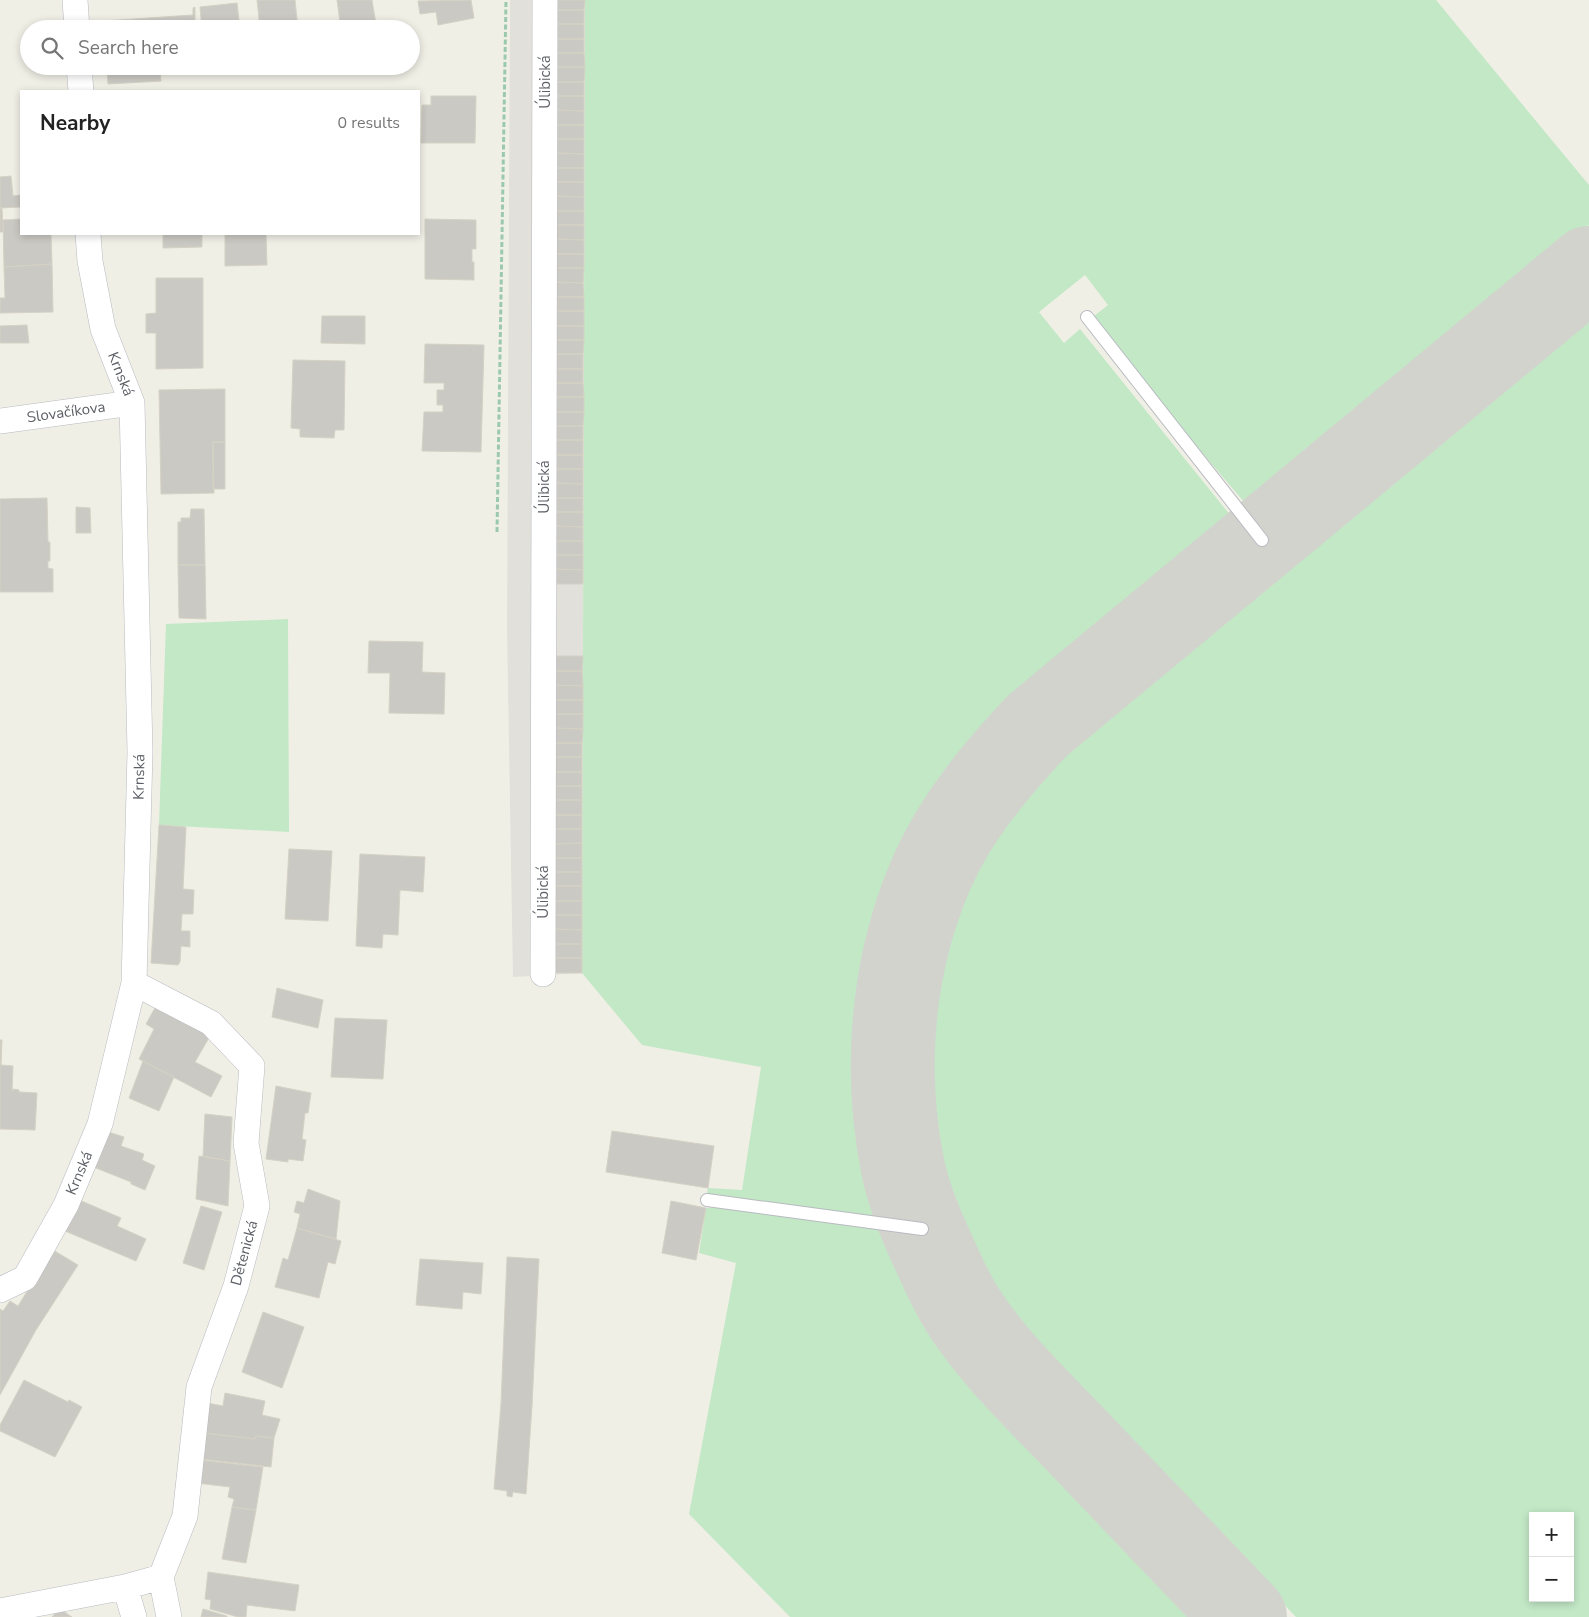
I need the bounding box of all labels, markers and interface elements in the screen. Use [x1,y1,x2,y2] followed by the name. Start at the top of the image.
[20,20,420,75] search box
[38,34,66,62] icon: search
[78,35,179,61] text: Search here
[534,55,555,109] street label: Úlibická
[40,109,110,137] text: Nearby
[338,112,400,134] text: 0 results
[103,349,139,399] street label: Krnská
[25,397,107,427] street label: Slovačíkova
[533,460,554,514] street label: Úlibická
[129,754,149,800] street label: Krnská
[532,865,553,919] street label: Úlibická
[61,1148,97,1198] street label: Krnská
[226,1218,262,1288] street label: Dětenická
[1529,1512,1574,1602] map controls
[1529,1512,1574,1557] button: +
[1529,1557,1574,1602] button: −

